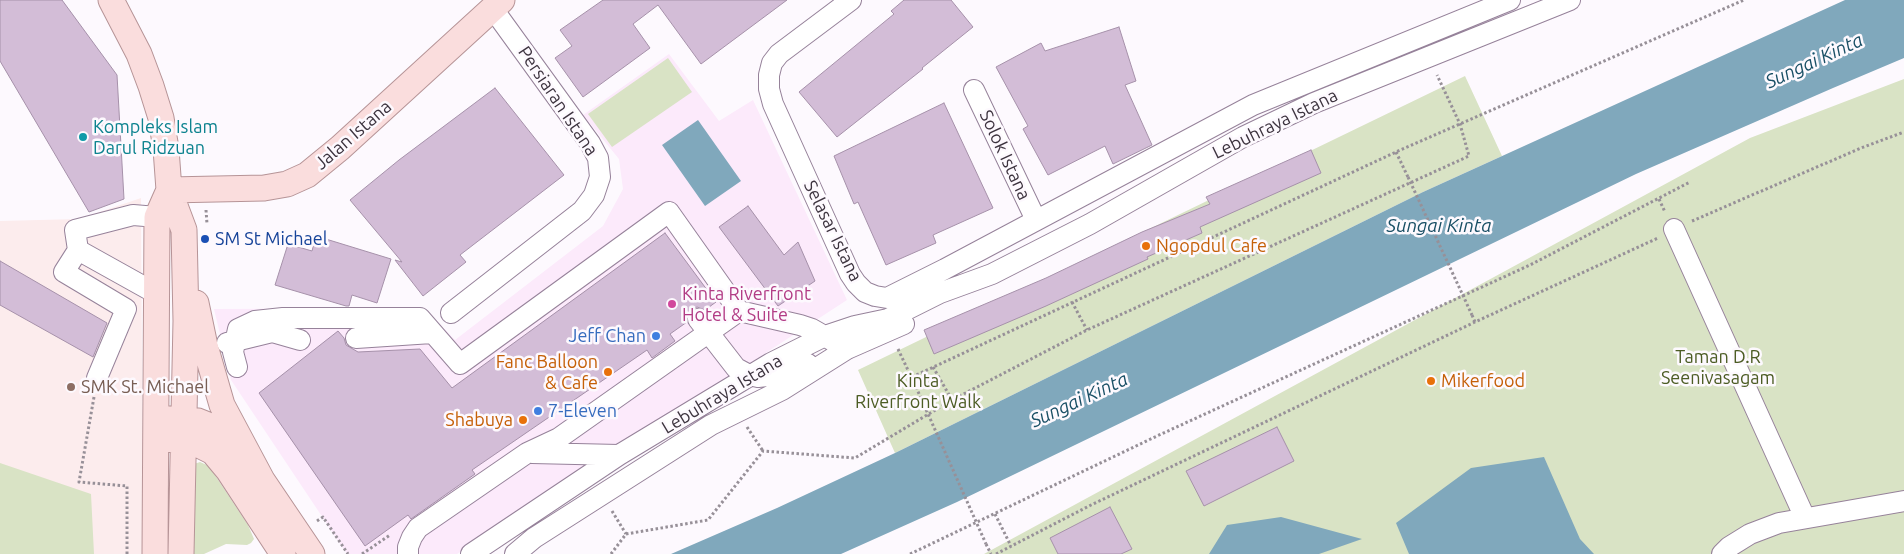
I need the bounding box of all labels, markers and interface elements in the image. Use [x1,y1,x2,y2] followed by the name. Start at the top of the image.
[1762,29,1866,93] water label: Sungai Kinta
[513,42,603,160] street label: Persiaran Istana
[1209,84,1341,164] street label: Lebuhraya Istana
[310,96,396,174] street label: Jalan Istana
[975,107,1035,203] street label: Solok Istana
[93,116,218,158] place label: Kompleks Islam Darul Ridzuan
[77,131,89,143] marker: Kompleks Islam Darul Ridzuan
[799,177,867,285] street label: Selasar Istana
[1387,215,1491,237] water label: Sungai Kinta
[215,228,327,250] place label: SM St Michael
[199,233,211,245] marker: SM St Michael
[1156,235,1267,257] place label: Ngopdul Cafe
[1140,240,1152,252] marker: Ngopdul Cafe
[682,283,811,326] place label: Kinta Riverfront Hotel & Suite
[666,298,678,310] marker: Kinta Riverfront Hotel & Suite
[569,325,646,347] place label: Jeff Chan
[650,330,662,342] marker: Jeff Chan
[1661,346,1775,388] park label: Taman D.R Seenivasagam
[658,350,786,438] street label: Lebuhraya Istana
[496,351,598,394] place label: Fanc Balloon & Cafe
[602,366,614,378] marker: Fanc Balloon & Cafe
[1027,368,1131,432] water label: Sungai Kinta
[855,370,981,412] park label: Kinta Riverfront Walk
[1441,370,1525,392] place label: Mikerfood
[1425,375,1437,387] marker: Mikerfood
[81,376,209,398] place label: SMK St. Michael
[65,381,77,393] marker: SMK St. Michael
[548,400,617,422] place label: 7-Eleven
[532,405,544,417] marker: 7-Eleven
[445,409,513,431] place label: Shabuya
[517,414,529,426] marker: Shabuya

